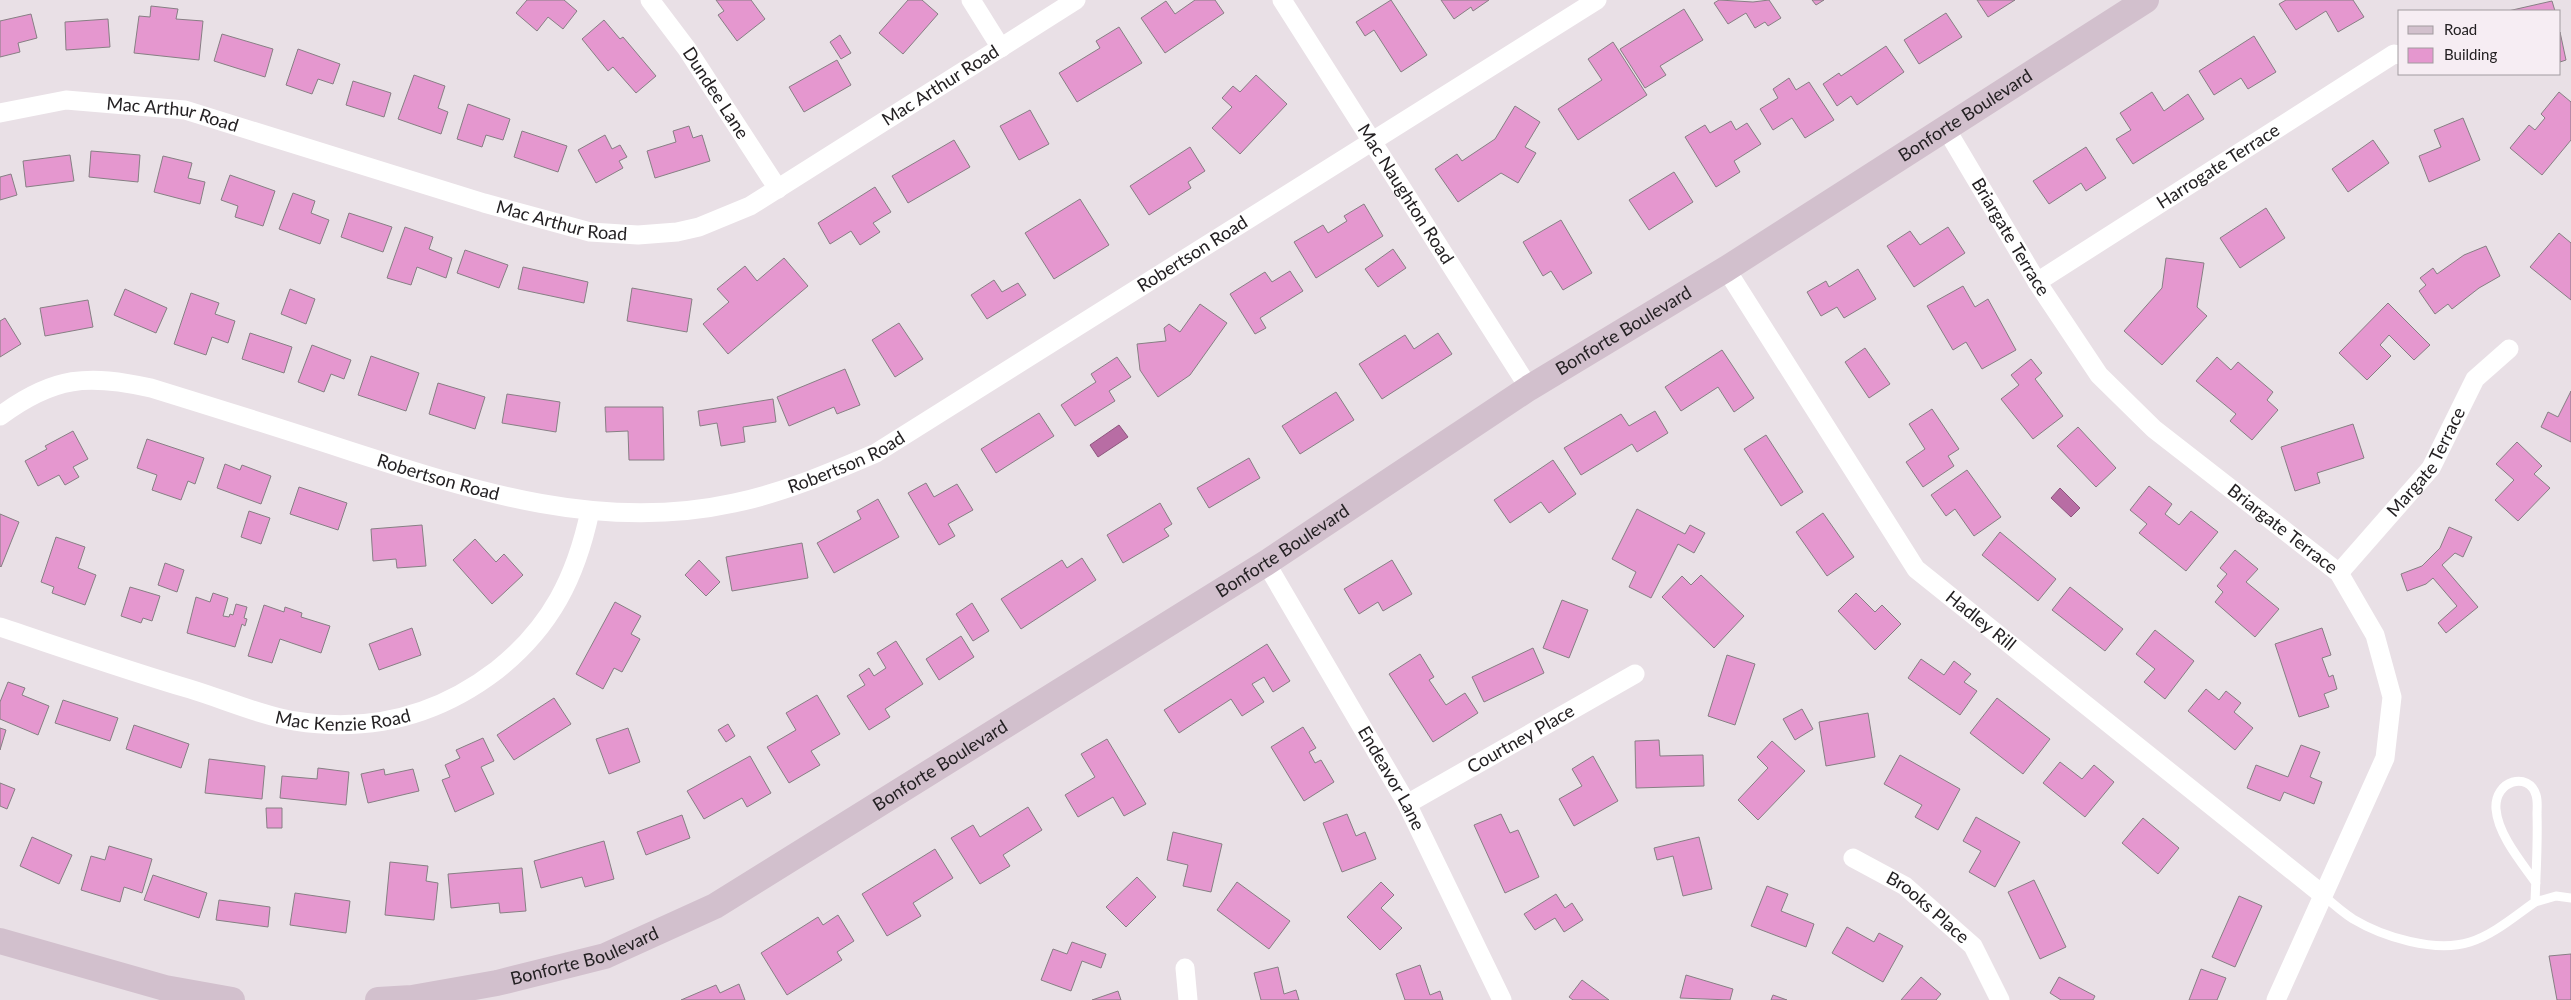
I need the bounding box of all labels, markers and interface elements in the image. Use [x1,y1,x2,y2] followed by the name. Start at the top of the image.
[2398,10,2561,75] legend
[2444,20,2477,38] text: Road
[877,40,1003,130] street label: Mac Arthur Road
[679,42,754,143] street label: Dundee Lane
[2444,45,2497,63] text: Building
[1894,64,2036,166] street label: Bonforte Boulevard
[106,91,241,136] street label: Mac Arthur Road
[2152,118,2283,213] street label: Harrogate Terrace
[1354,119,1459,268] street label: Mac Naughton Road
[1968,173,2055,300] street label: Briargate Terrace
[494,195,628,244] street label: Mac Arthur Road
[1133,210,1251,296] street label: Robertson Road
[1551,281,1695,379] street label: Bonforte Boulevard
[2381,403,2469,521] street label: Margate Terrace
[784,426,908,497] street label: Robertson Road
[375,448,502,504] street label: Robertson Road
[2224,479,2343,578] street label: Briargate Terrace
[1211,499,1353,602] street label: Bonforte Boulevard
[1942,585,2021,655] street label: Hadley Rill
[1463,699,1578,777] street label: Courtney Place
[274,703,413,735] street label: Mac Kenzie Road
[868,715,1011,815] street label: Bonforte Boulevard
[1354,722,1430,834] street label: Endeavor Lane
[1883,866,1974,948] street label: Brooks Place
[508,921,662,989] street label: Bonforte Boulevard

